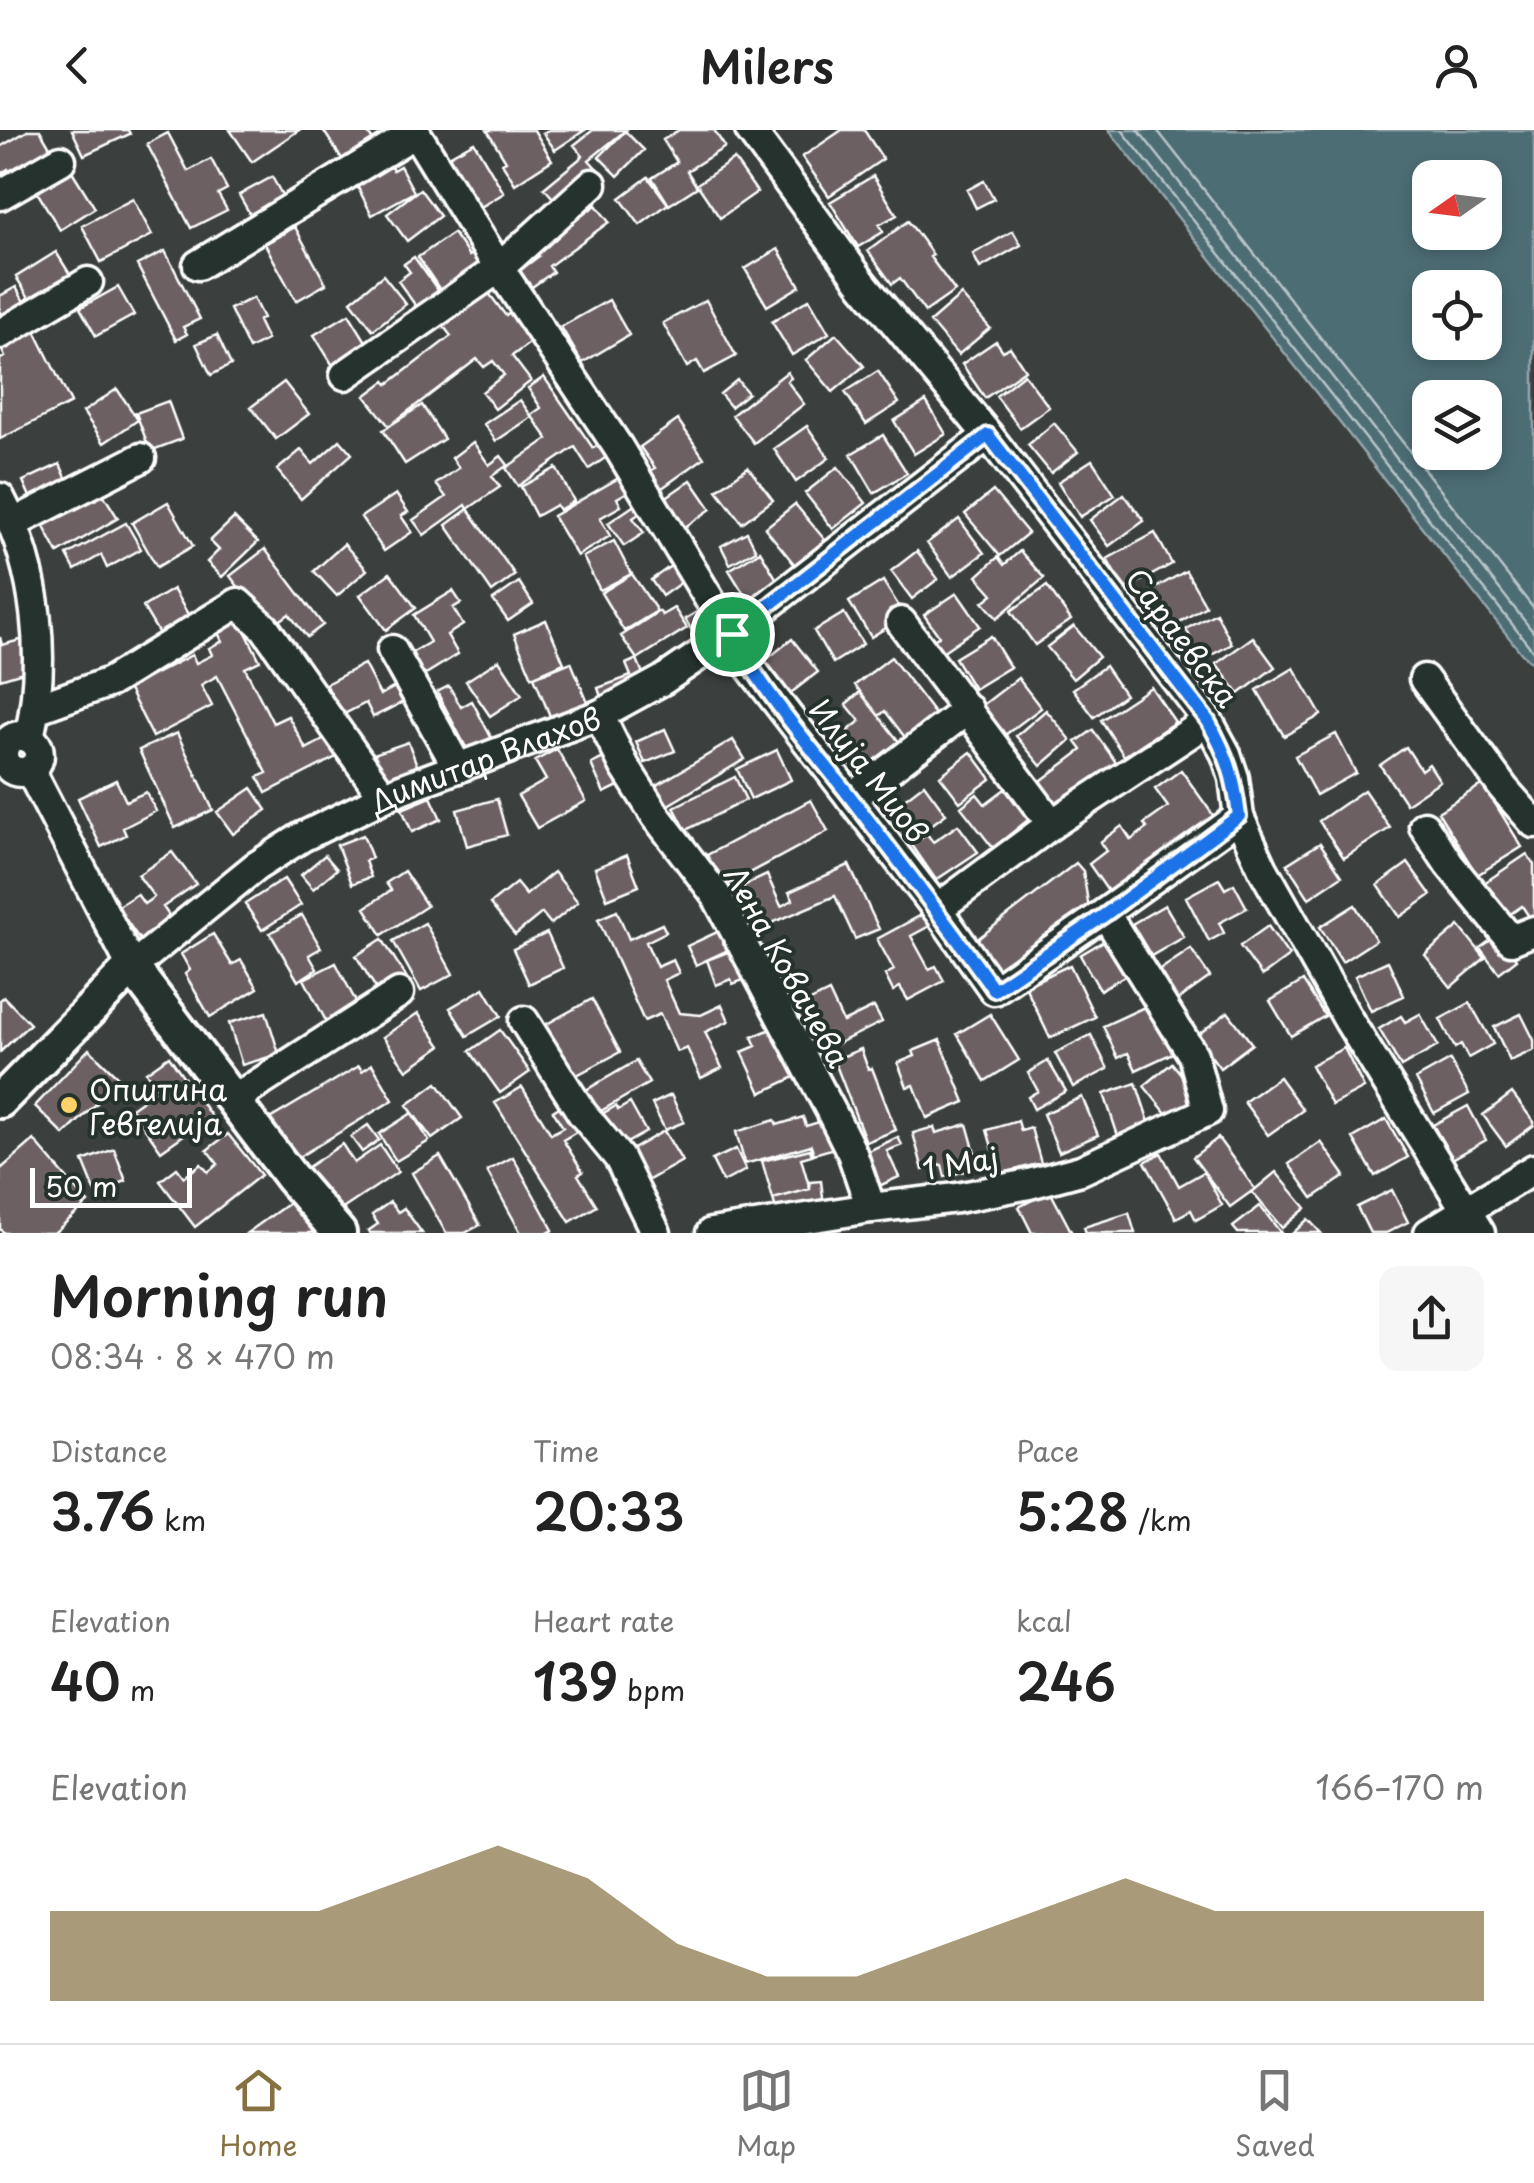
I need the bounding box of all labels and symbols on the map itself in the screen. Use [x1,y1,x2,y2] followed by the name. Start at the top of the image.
[1412,160,1502,250] north arrow
[1116,558,1251,716] street label: Сараевска
[690,592,775,677] pin
[799,689,941,851] street label: Илија Миов
[360,694,607,824] street label: Димитар Влахов
[714,857,862,1075] street label: Лена Ковачева
[89,1066,227,1145] place label: Општина Гевгелија
[58,1094,80,1116] marker: Општина Гевгелија
[919,1134,1001,1190] street label: 1 Мај
[30,1163,192,1208] scale bar

